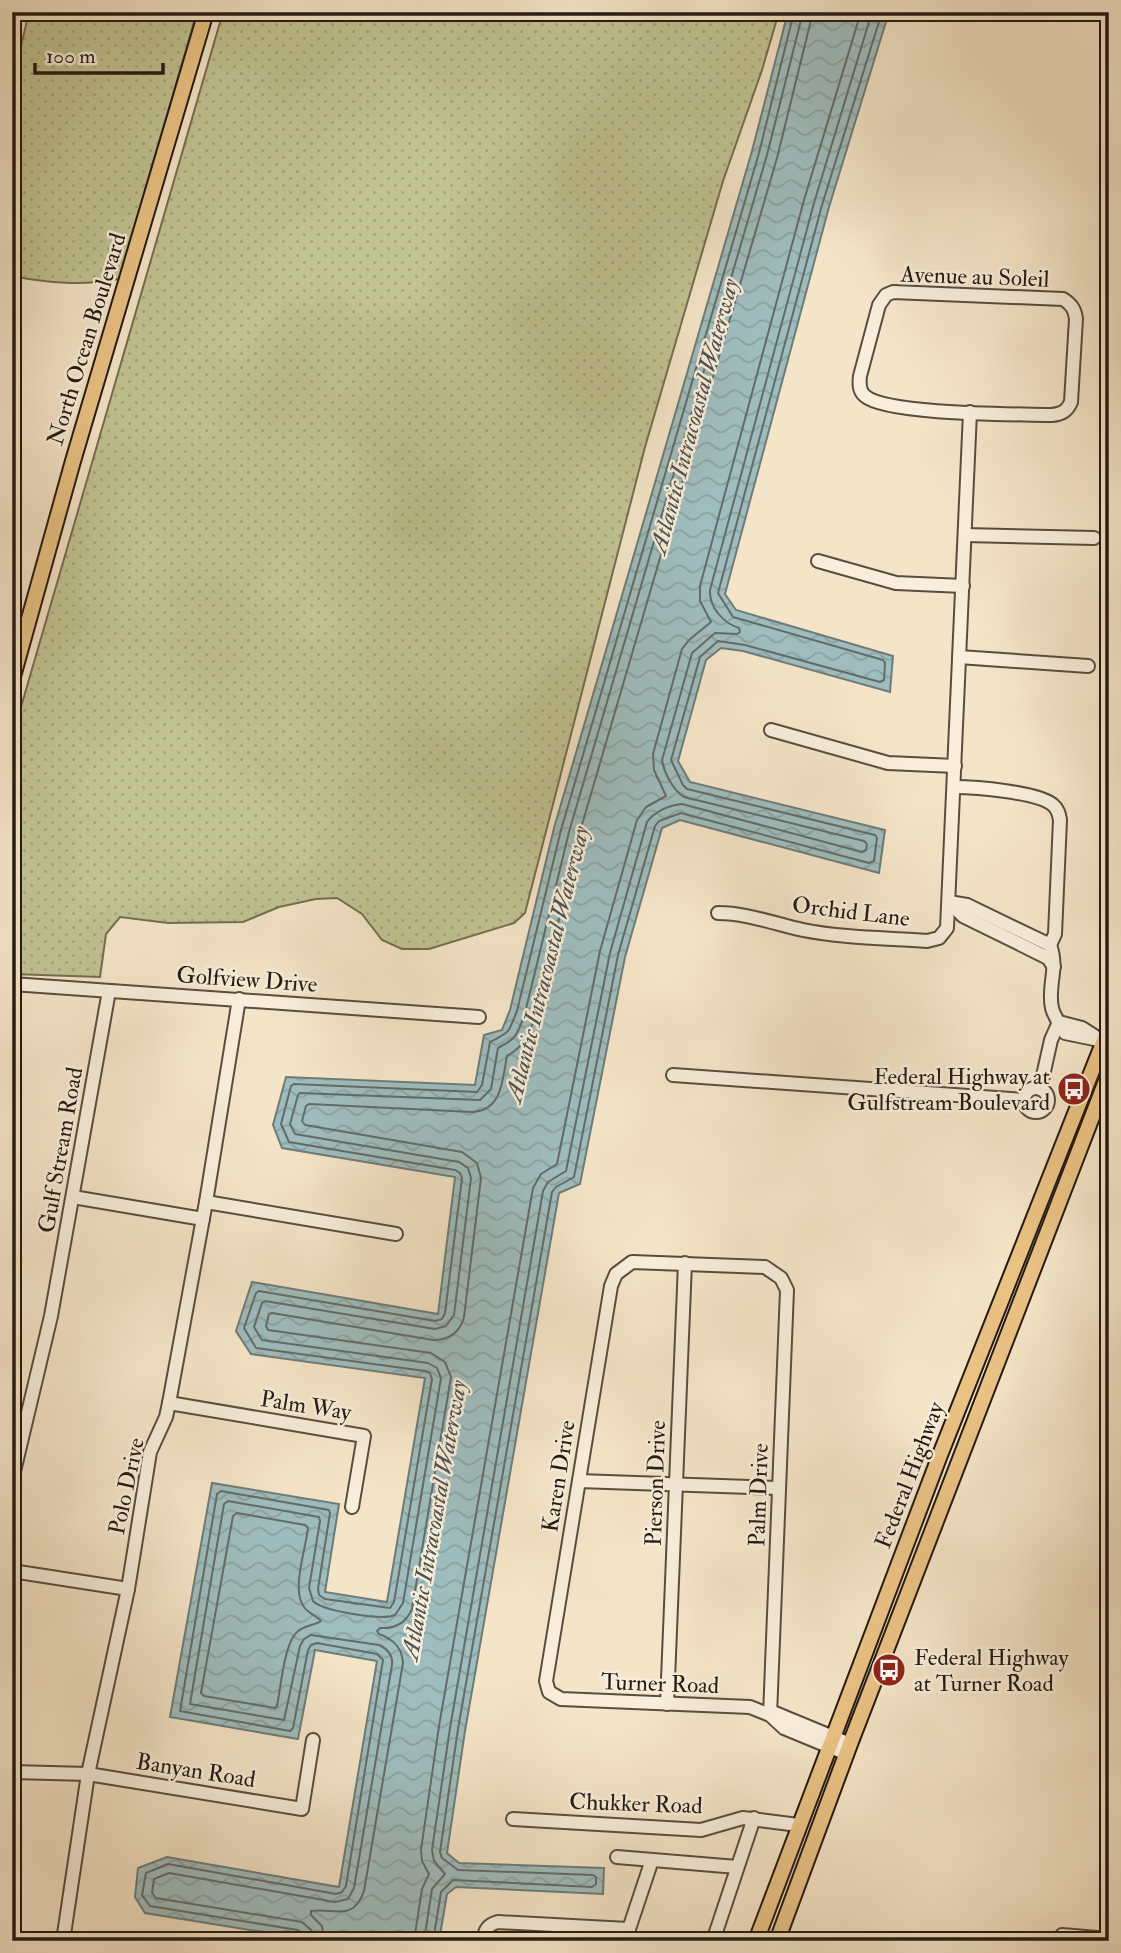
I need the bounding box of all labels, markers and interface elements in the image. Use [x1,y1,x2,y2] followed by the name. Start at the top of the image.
[35,32,163,76] scale bar
[46,43,96,70] text: 100 m
[40,230,133,449] street label: North Ocean Boulevard
[899,259,1050,294] street label: Avenue au Soleil
[642,274,746,560] water label: Atlantic Intracoastal Waterway
[497,822,597,1108] water label: Atlantic Intracoastal Waterway
[790,890,912,933] street label: Orchid Lane
[176,960,319,999] street label: Golfview Drive
[847,1062,1050,1117] place label: Federal Highway at Gulfstream Boulevard
[32,1065,89,1235] street label: Gulf Stream Road
[1055,1070,1093,1108] bus stop icon: Federal Highway at Gulfstream Boulevard
[394,1377,475,1665] water label: Atlantic Intracoastal Waterway
[258,1384,354,1427] street label: Palm Way
[868,1397,951,1553] street label: Federal Highway
[535,1418,582,1534] street label: Karen Drive
[639,1419,672,1546] street label: Pierson Drive
[102,1435,151,1537] street label: Polo Drive
[742,1442,775,1547] street label: Palm Drive
[914,1643,1070,1698] place label: Federal Highway at Turner Road
[870,1651,908,1689] bus stop icon: Federal Highway at Turner Road
[600,1667,720,1700] street label: Turner Road
[134,1747,258,1794] street label: Banyan Road
[569,1787,703,1820] street label: Chukker Road

